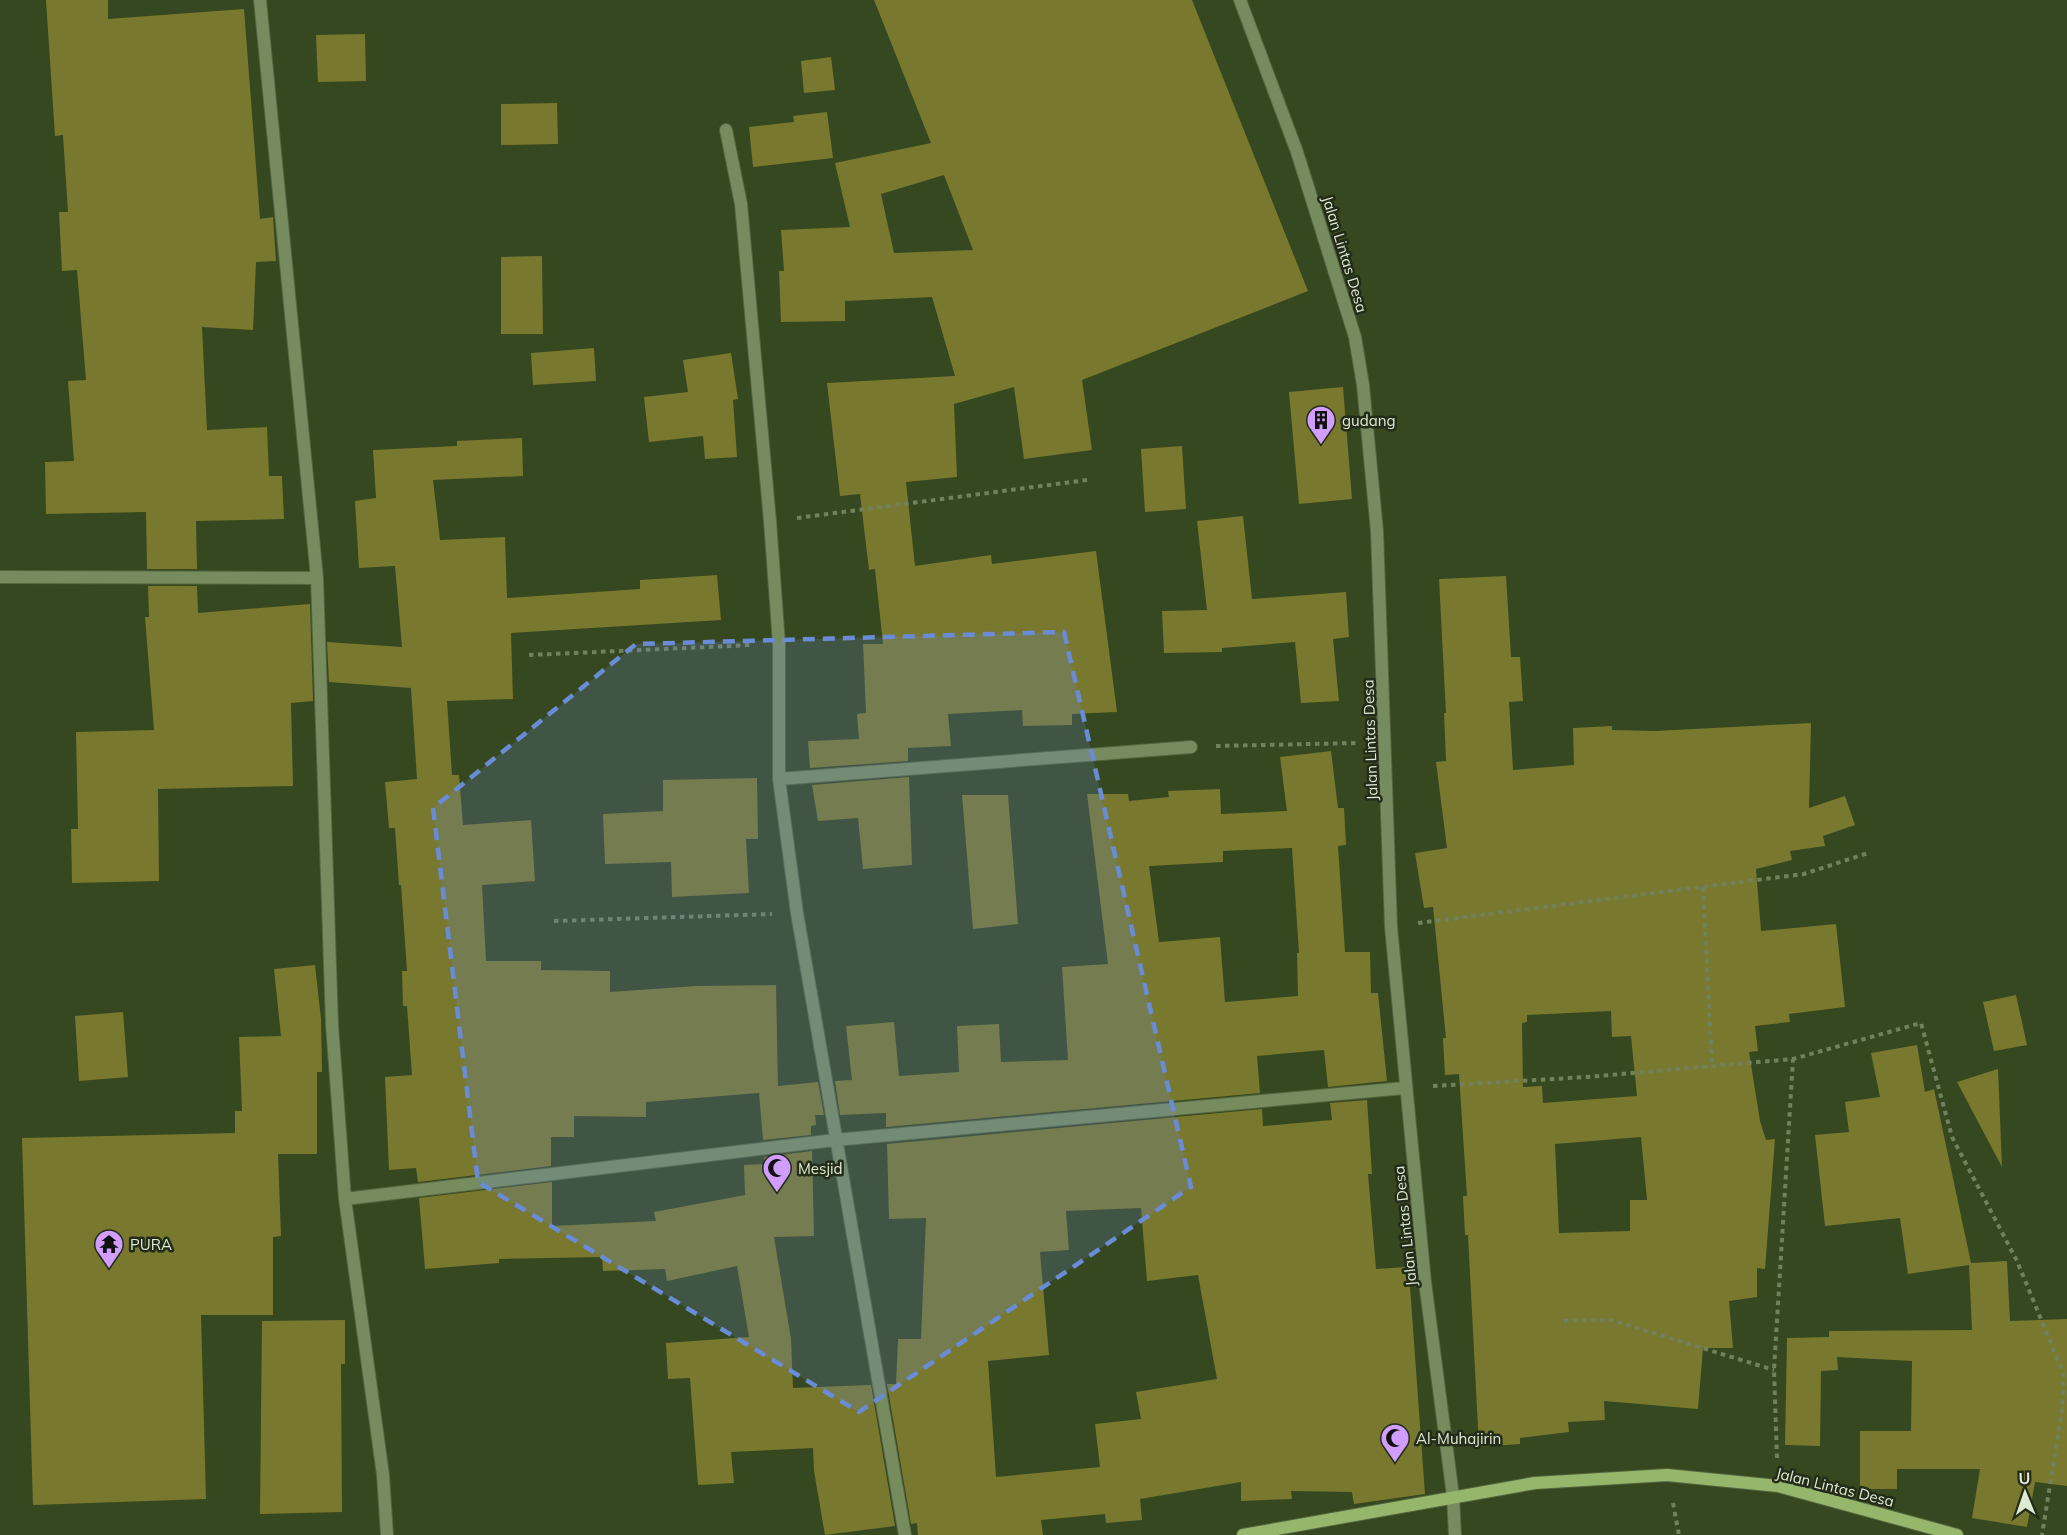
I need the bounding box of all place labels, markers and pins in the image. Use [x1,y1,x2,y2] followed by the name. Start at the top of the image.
[1305,404,1337,446] building icon: gudang
[1342,411,1396,430] place label: gudang
[761,1152,793,1194] mosque icon: Mesjid
[798,1159,843,1178] place label: Mesjid
[93,1228,125,1270] temple icon: PURA
[130,1235,172,1254] place label: PURA
[1379,1422,1411,1464] mosque icon: Al-Muhajirin
[1416,1429,1501,1448] place label: Al-Muhajirin

